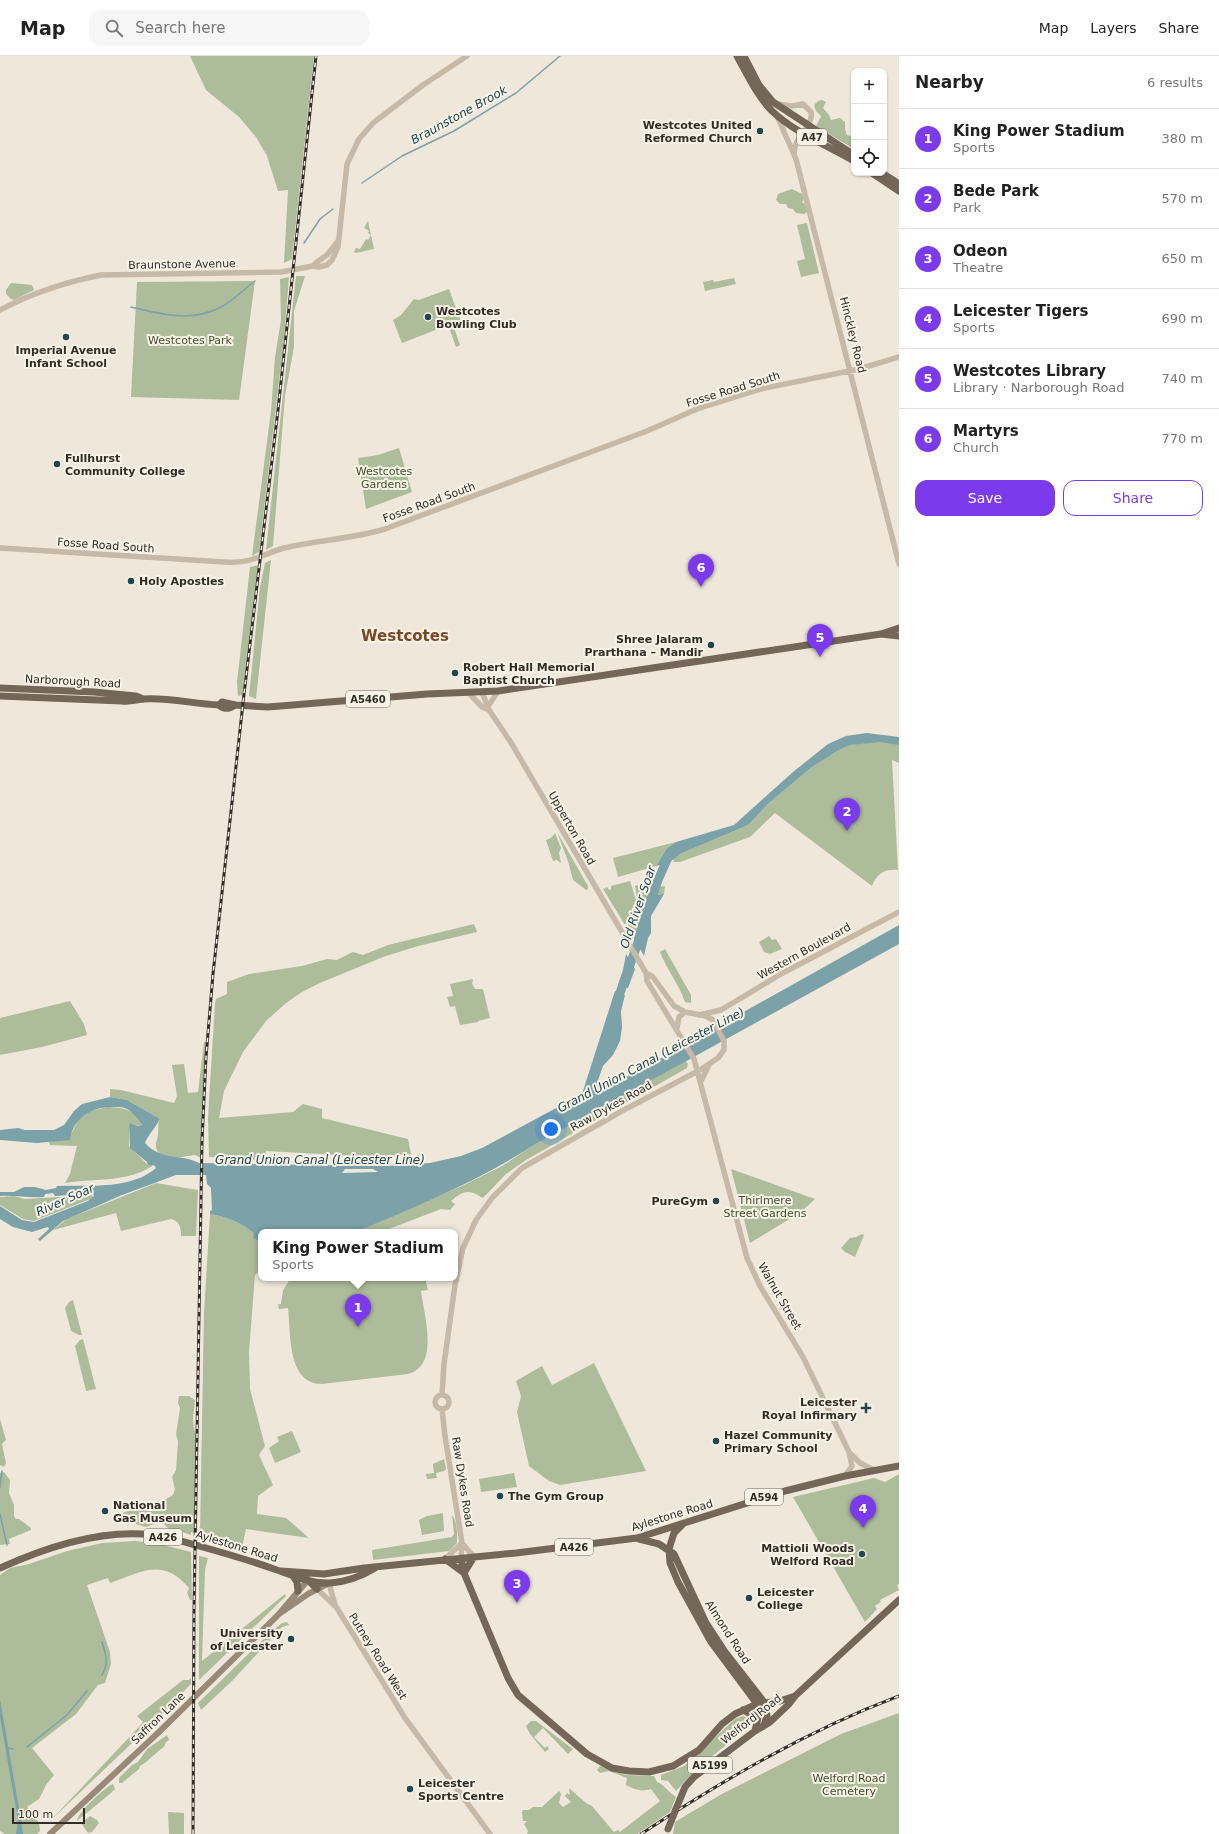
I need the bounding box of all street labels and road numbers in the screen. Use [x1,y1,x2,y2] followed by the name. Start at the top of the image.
[797,129,827,145] road number: A47
[128,257,236,272] street label: Braunstone Avenue
[837,296,868,375] street label: Hinckley Road
[685,369,782,410] street label: Fosse Road South
[381,480,477,525] street label: Fosse Road South
[57,536,155,555] street label: Fosse Road South
[25,672,121,691] street label: Narborough Road
[346,691,390,707] road number: A5460
[545,789,598,867] street label: Upperton Road
[756,920,853,982] street label: Western Boulevard
[568,1079,654,1134] street label: Raw Dykes Road
[755,1260,804,1333] street label: Walnut Street
[449,1436,476,1528] street label: Raw Dykes Road
[745,1489,783,1505] road number: A594
[630,1497,715,1534] street label: Aylestone Road
[194,1528,279,1565] street label: Aylestone Road
[144,1529,182,1545] road number: A426
[555,1539,593,1555] road number: A426
[702,1598,753,1666] street label: Almond Road
[346,1611,410,1703] street label: Putney Road West
[129,1689,188,1747] street label: Saffron Lane
[719,1692,784,1747] street label: Welford Road
[688,1757,732,1773] road number: A5199

